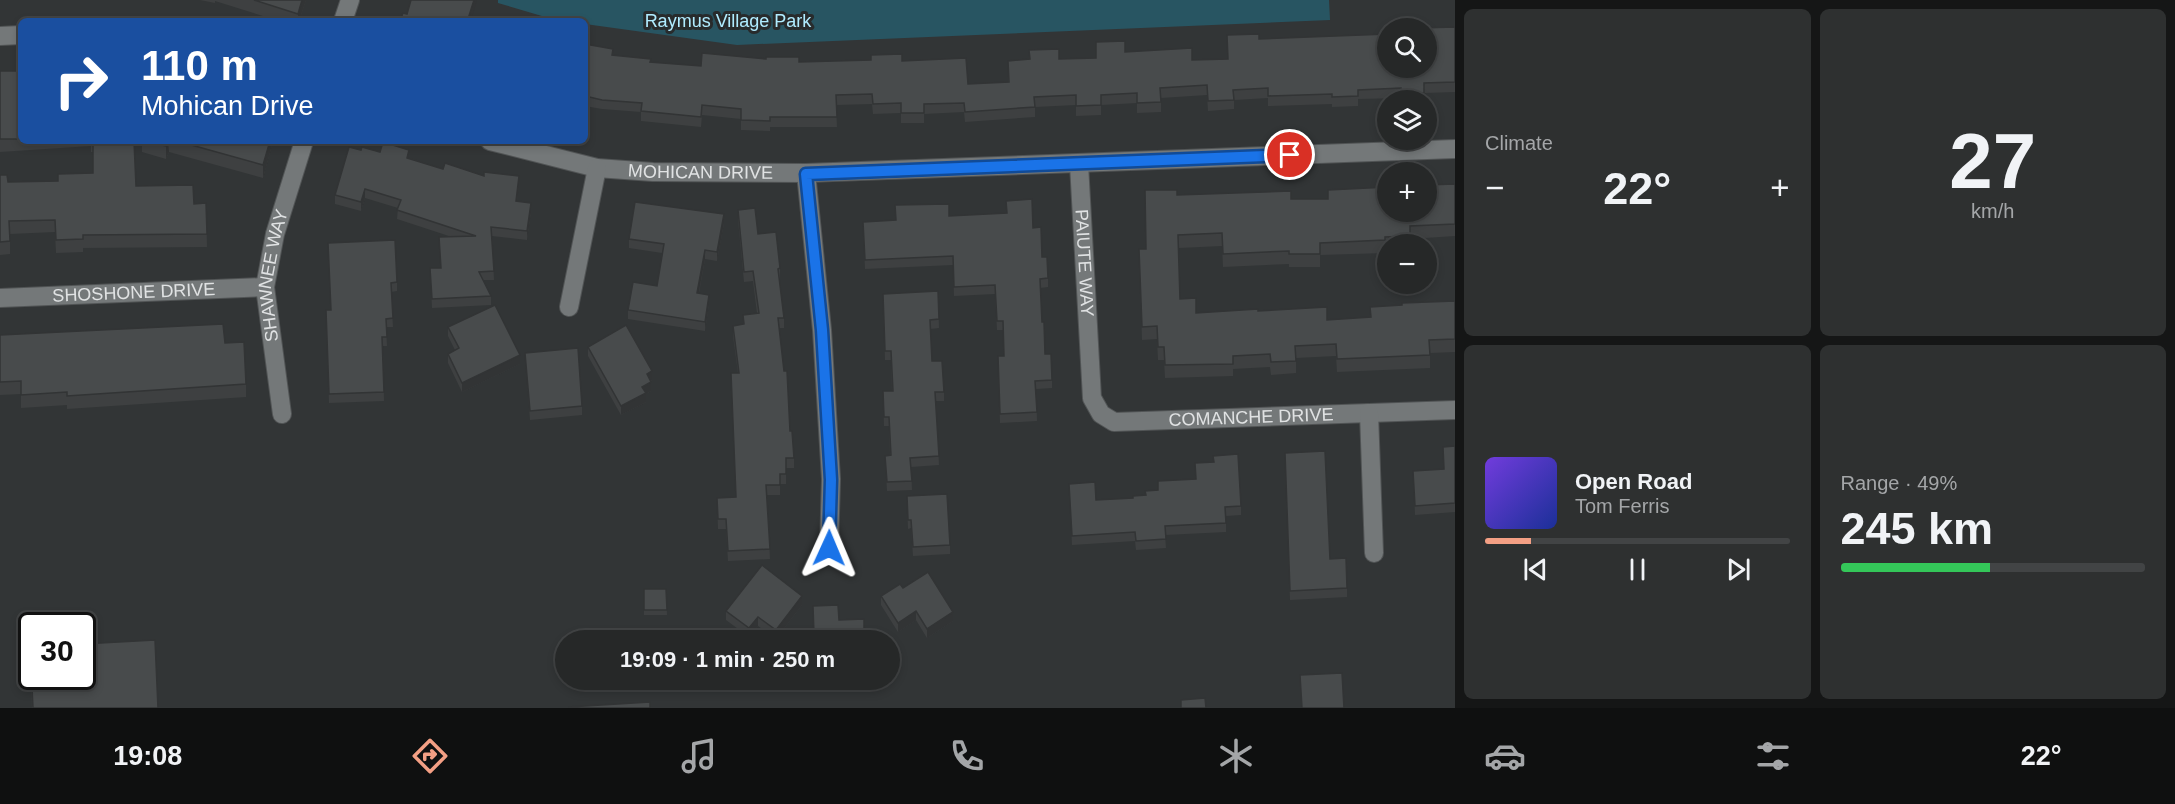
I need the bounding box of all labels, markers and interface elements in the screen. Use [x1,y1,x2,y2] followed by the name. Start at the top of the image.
[645,11,812,31] park label: Raymus Village Park
[1377,18,1437,294] map controls
[1377,18,1437,78] button: search
[42,42,120,120] icon: right
[141,42,258,89] text: 110 m
[1377,90,1437,150] button: layers
[141,91,314,121] text: Mohican Drive
[1949,117,2036,205] text: 27
[1264,129,1315,180] pin
[1485,132,1553,154] text: Climate
[1273,138,1306,171] icon: arrive
[627,160,773,183] street label: MOHICAN DRIVE
[1377,162,1437,222] button: +
[1603,163,1671,214] text: 22°
[1485,169,1504,206] text: −
[1770,169,1790,206] text: +
[1971,200,2014,222] text: km/h
[255,207,292,343] street label: SHAWNEE WAY
[1072,209,1097,317] street label: PAIUTE WAY
[1377,234,1437,294] button: −
[52,279,216,306] street label: SHOSHONE DRIVE
[1168,404,1334,430] street label: COMANCHE DRIVE
[1575,469,1692,494] text: Open Road
[1841,472,1957,494] text: Range · 49%
[1575,495,1669,517] text: Tom Ferris
[1841,503,1993,554] text: 245 km
[797,516,861,580] position arrow
[1519,553,1552,586] icon: previous
[1621,553,1654,586] icon: pause
[1722,553,1755,586] icon: next
[18,612,96,690] speed limit sign: 30
[620,647,835,672] text: 19:09 · 1 min · 250 m
[409,735,451,777] icon: directions
[678,735,720,777] icon: music
[946,735,988,777] icon: phone
[1215,735,1257,777] icon: climate
[1484,735,1526,777] icon: car
[1752,735,1794,777] icon: filters
[113,741,182,771] text: 19:08
[2021,741,2062,771] text: 22°

